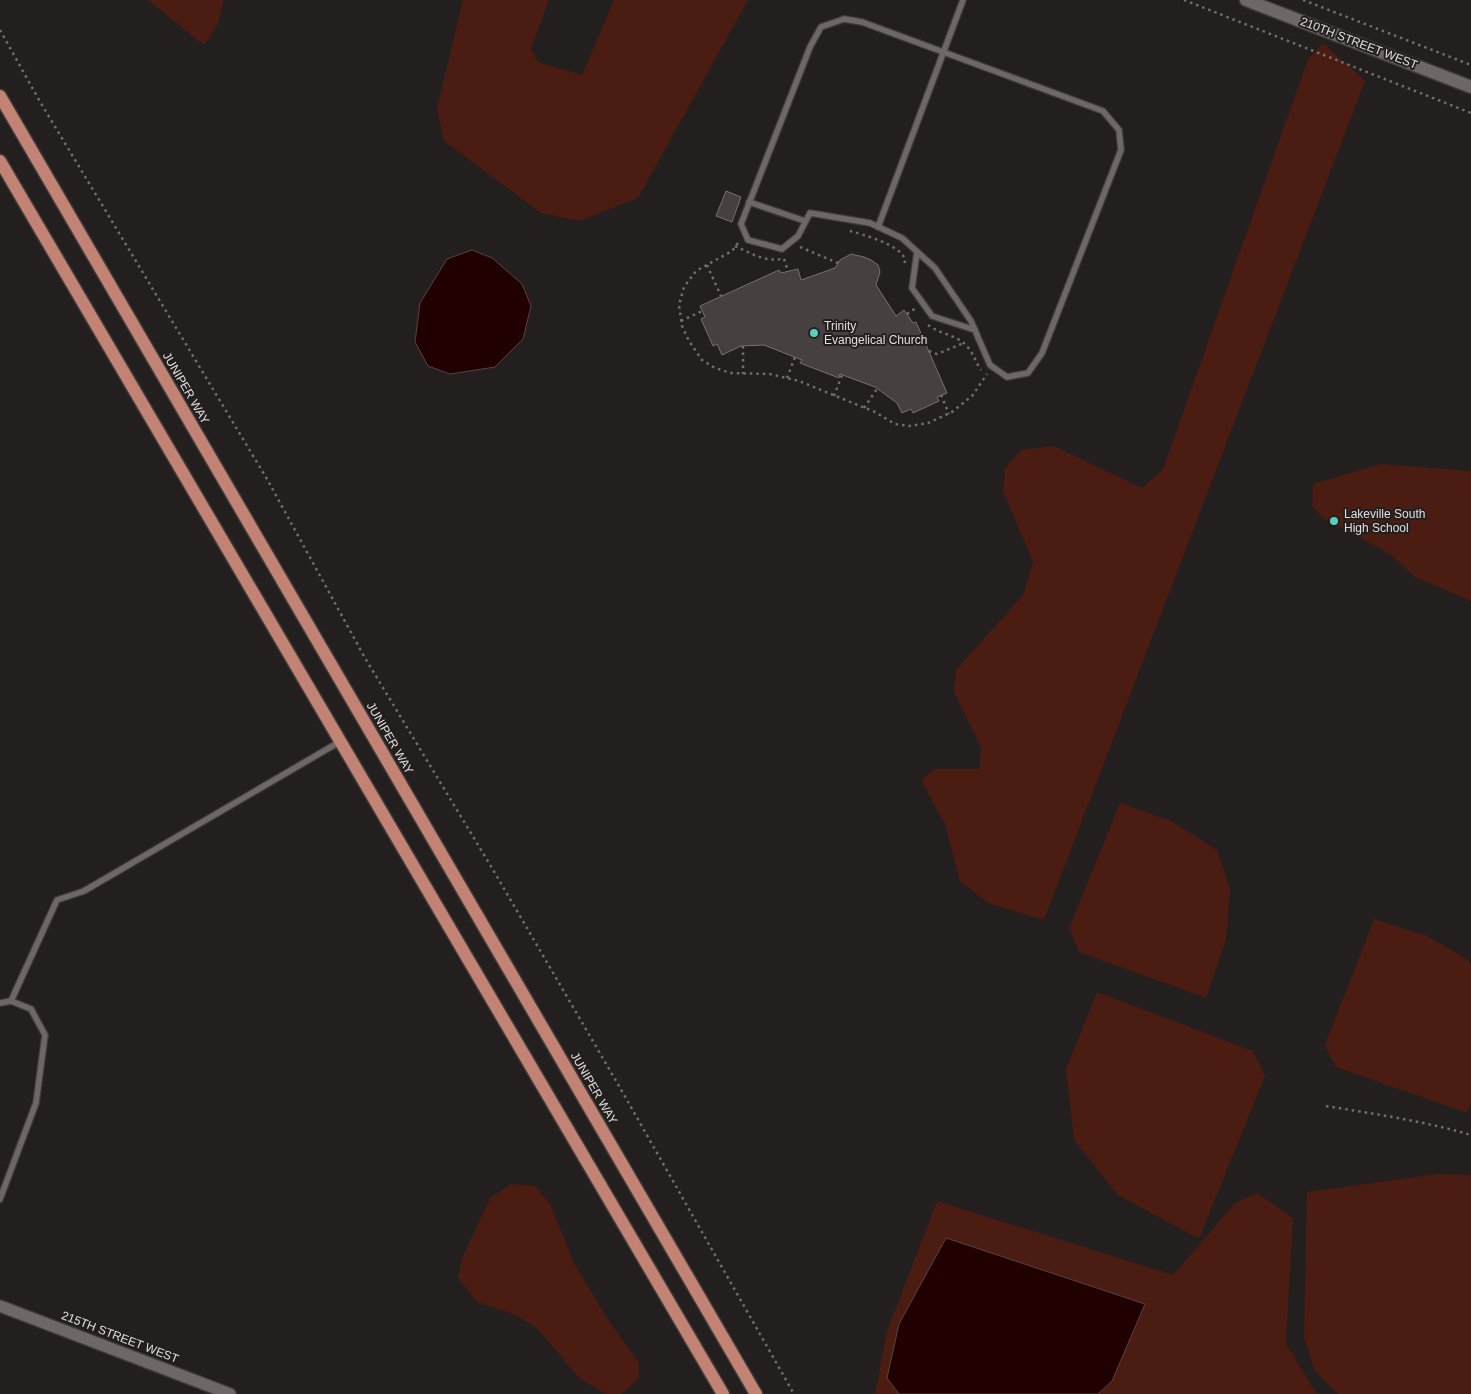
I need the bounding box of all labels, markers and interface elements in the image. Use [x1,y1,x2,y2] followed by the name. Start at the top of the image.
[1298,14,1420,72] street label: 210TH STREET WEST
[824,319,927,347] place label: Trinity Evangelical Church
[808,327,820,339] marker: Trinity Evangelical Church
[160,350,212,426] street label: JUNIPER WAY
[1344,507,1425,535] place label: Lakeville South High School
[1328,515,1340,527] marker: Lakeville South High School
[364,700,416,776] street label: JUNIPER WAY
[568,1050,620,1126] street label: JUNIPER WAY
[59,1308,181,1366] street label: 215TH STREET WEST

